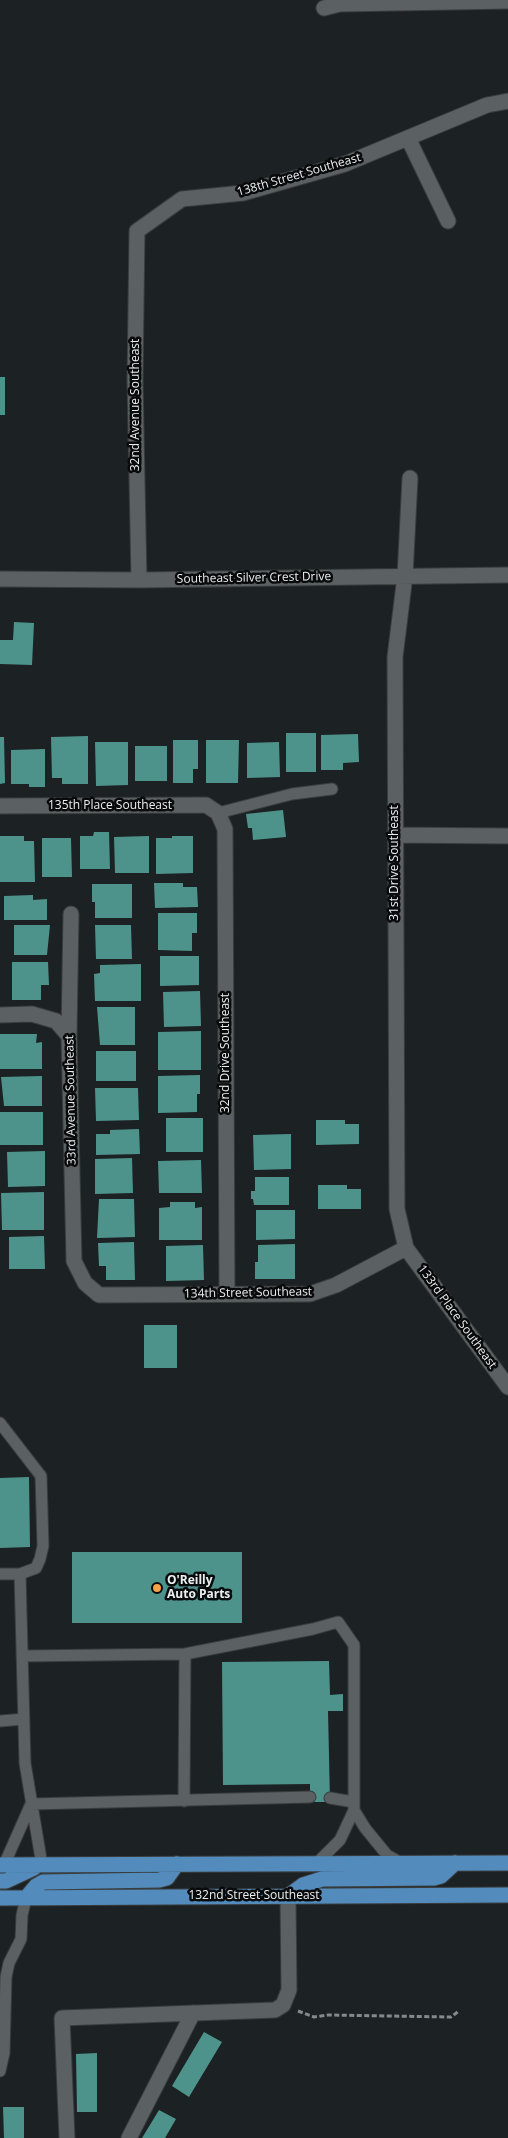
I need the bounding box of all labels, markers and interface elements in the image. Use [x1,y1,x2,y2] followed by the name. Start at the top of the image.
[235,150,363,200] street label: 138th Street Southeast
[129,339,143,471] street label: 32nd Avenue Southeast
[177,569,331,587] street label: Southeast Silver Crest Drive
[48,799,172,813] street label: 135th Place Southeast
[388,805,402,921] street label: 31st Drive Southeast
[219,993,233,1113] street label: 32nd Drive Southeast
[63,1035,79,1165] street label: 33rd Avenue Southeast
[415,1262,499,1372] street label: 133rd Place Southeast
[184,1285,312,1301] street label: 134th Street Southeast
[167,1574,230,1602] place label: O'Reilly Auto Parts
[151,1582,163,1594] marker: O'Reilly Auto Parts
[188,1889,320,1903] street label: 132nd Street Southeast

